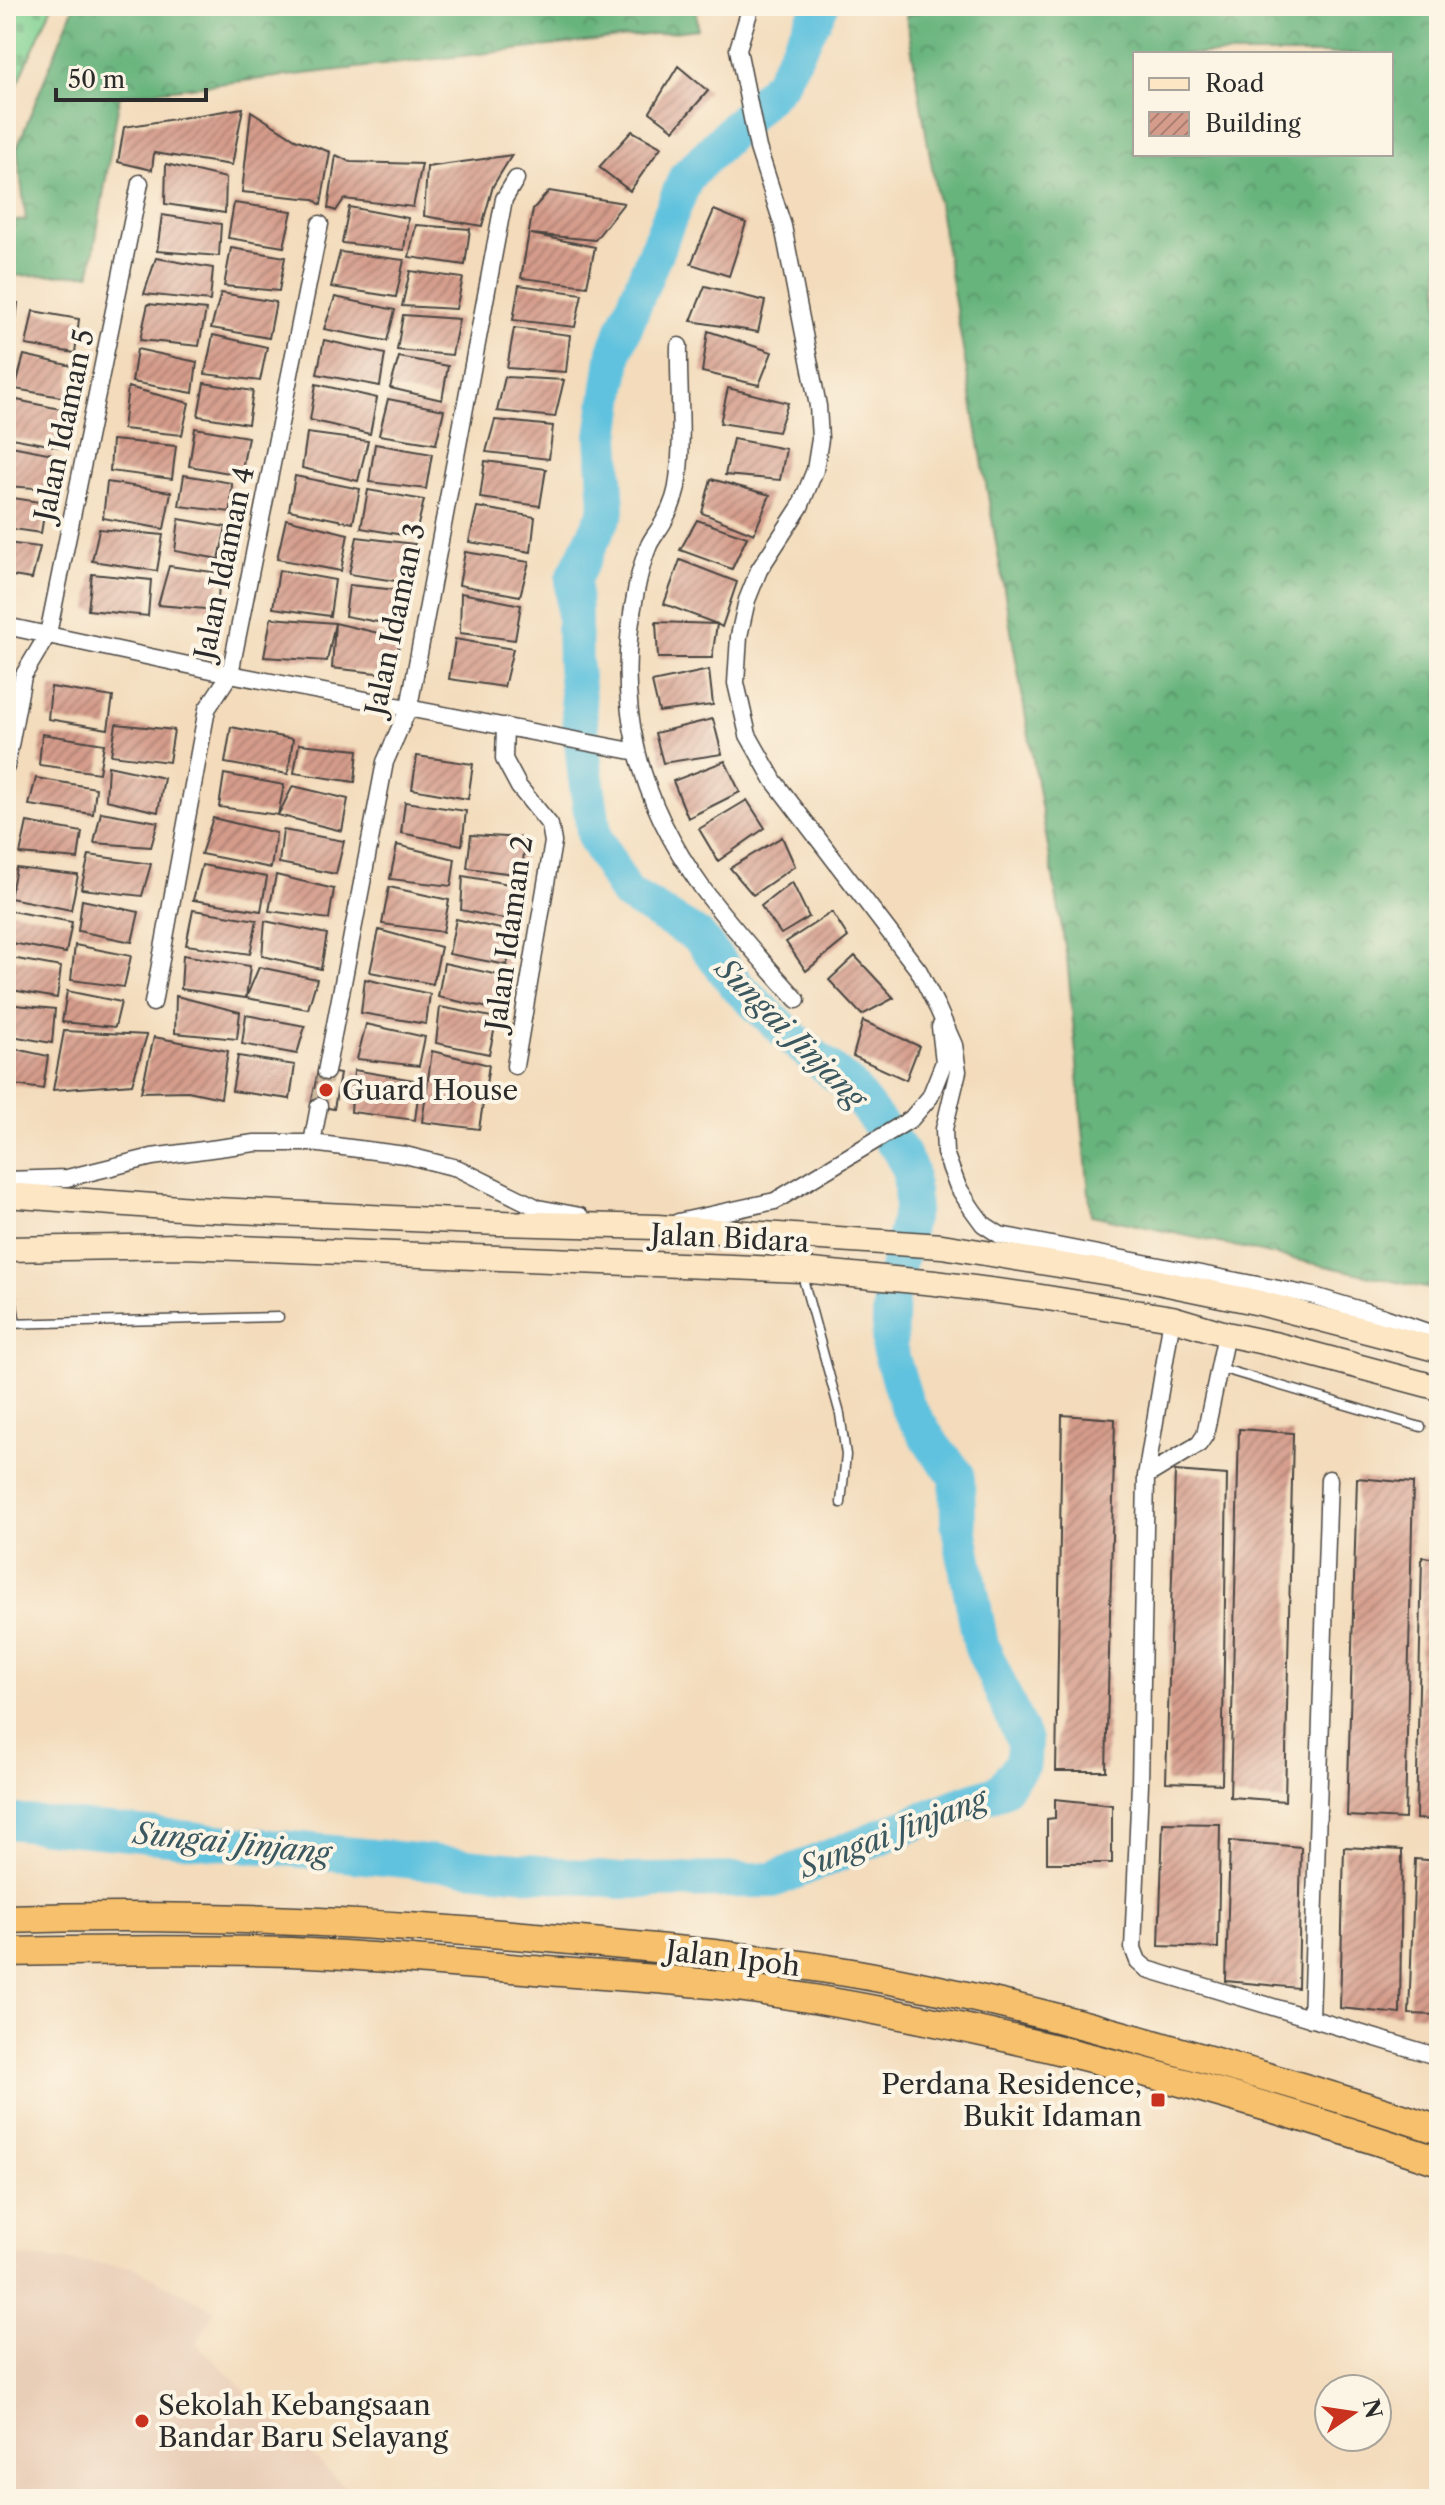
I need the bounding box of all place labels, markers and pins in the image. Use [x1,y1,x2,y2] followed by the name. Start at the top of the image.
[342,1073,518,1107] place label: Guard House
[317,1081,335,1099] marker: Guard House
[881,2067,1142,2133] place label: Perdana Residence, Bukit Idaman
[1149,2091,1167,2109] marker: Perdana Residence, Bukit Idaman
[158,2388,448,2454] place label: Sekolah Kebangsaan Bandar Baru Selayang
[133,2412,151,2430] marker: Sekolah Kebangsaan Bandar Baru Selayang

